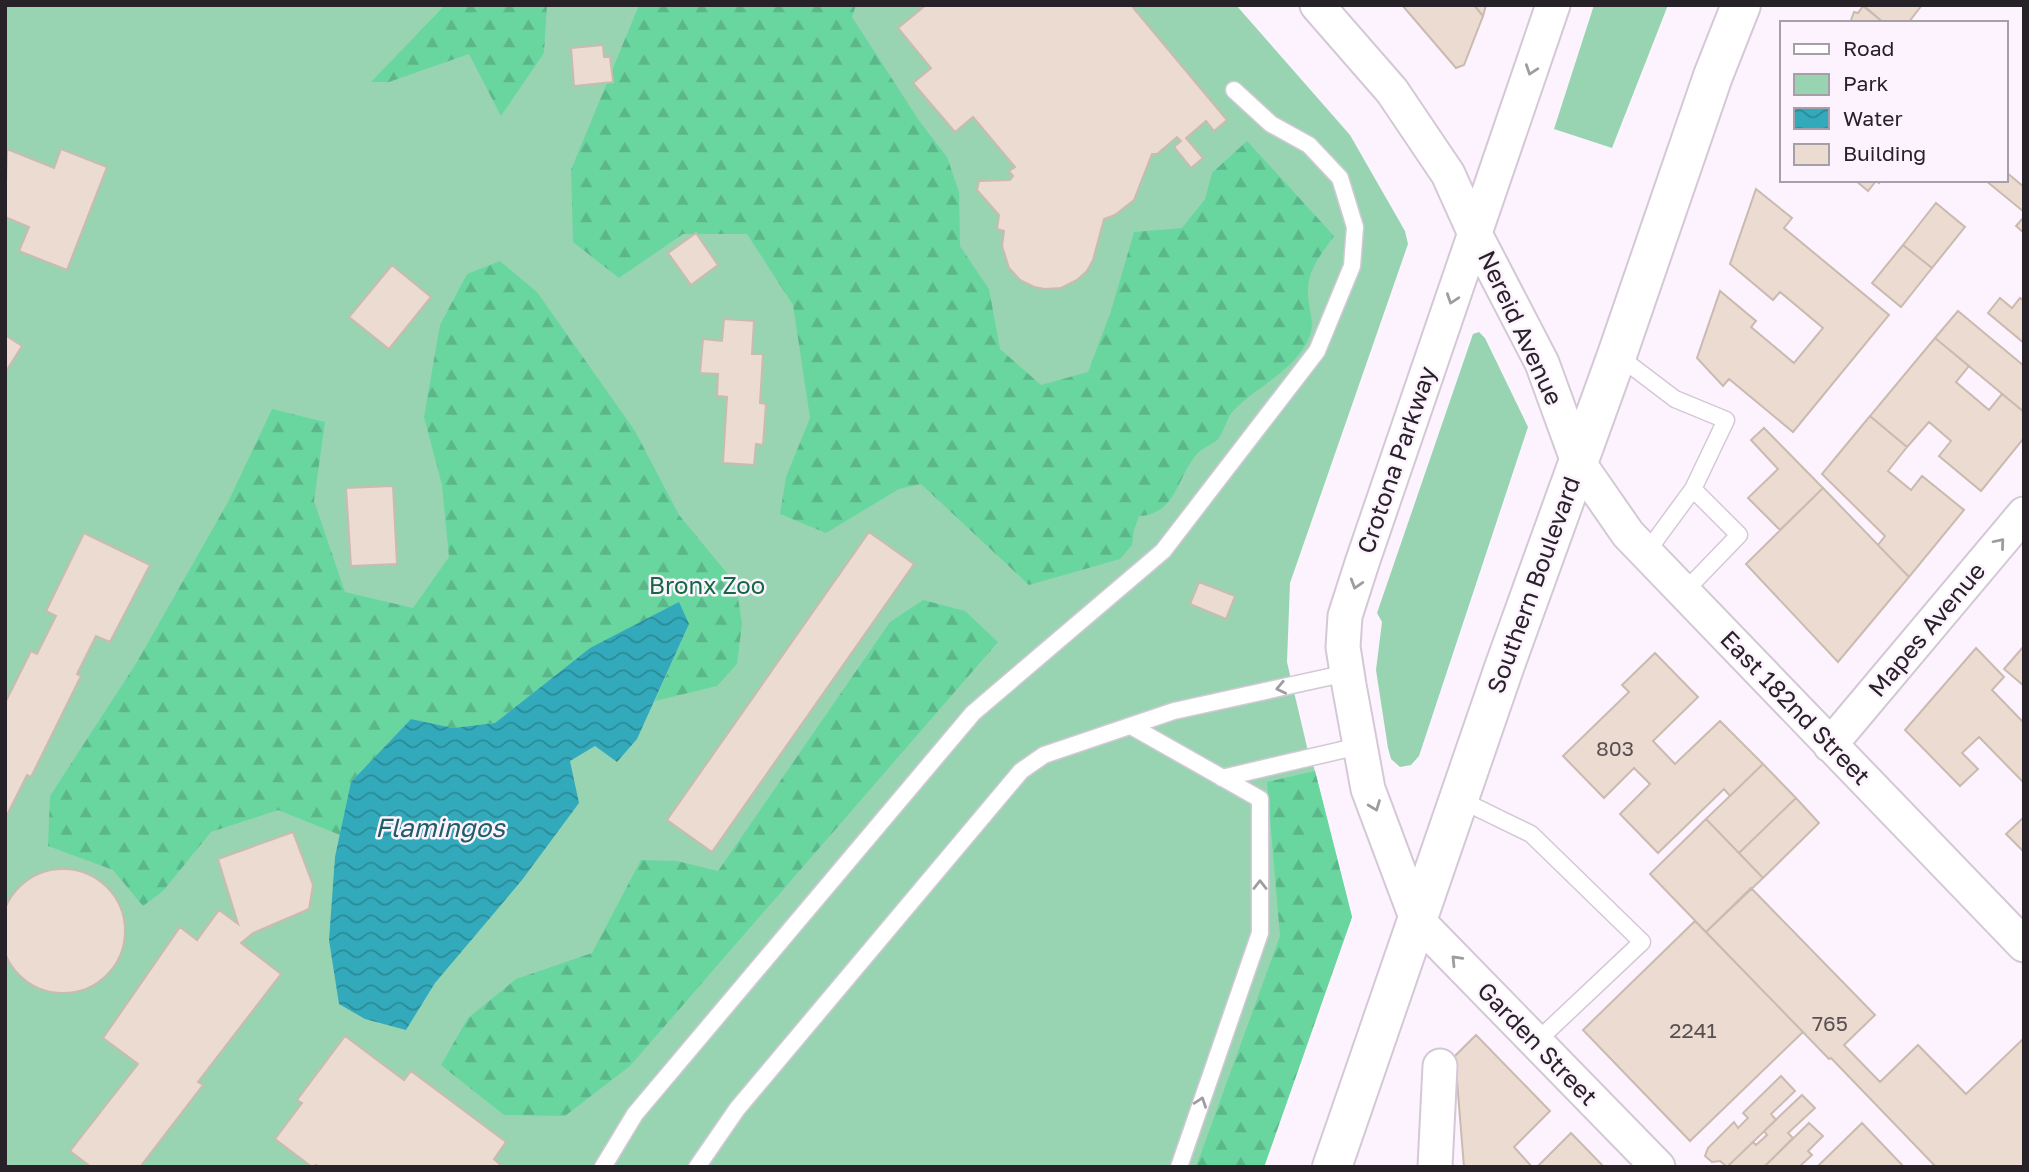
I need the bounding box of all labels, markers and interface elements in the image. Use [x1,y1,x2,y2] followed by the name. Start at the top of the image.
[1780,21,2008,182] legend
[1843,35,1894,61] text: Road
[1524,63,1539,75] one-way arrow
[1843,70,1889,96] text: Park
[1843,105,1903,131] text: Water
[1843,140,1926,166] text: Building
[1473,246,1570,409] street label: Nereid Avenue
[1446,292,1460,304] one-way arrow
[1350,362,1441,557] street label: Crotona Parkway
[1480,472,1585,697] street label: Southern Boulevard
[1992,538,2004,551] one-way arrow
[1861,556,1990,702] street label: Mapes Avenue
[649,570,765,599] park label: Bronx Zoo
[1349,577,1364,589] one-way arrow
[1715,624,1877,790] street label: East 182nd Street
[1275,680,1287,695] one-way arrow
[1596,735,1634,761] house number: 803
[1367,800,1381,812] one-way arrow
[375,812,506,843] water label: Flamingos
[1252,879,1268,889] one-way arrow
[1451,955,1464,968] one-way arrow
[1472,975,1604,1111] street label: Garden Street
[1812,1010,1848,1036] house number: 765
[1669,1017,1717,1043] house number: 2241
[1193,1097,1207,1109] one-way arrow

